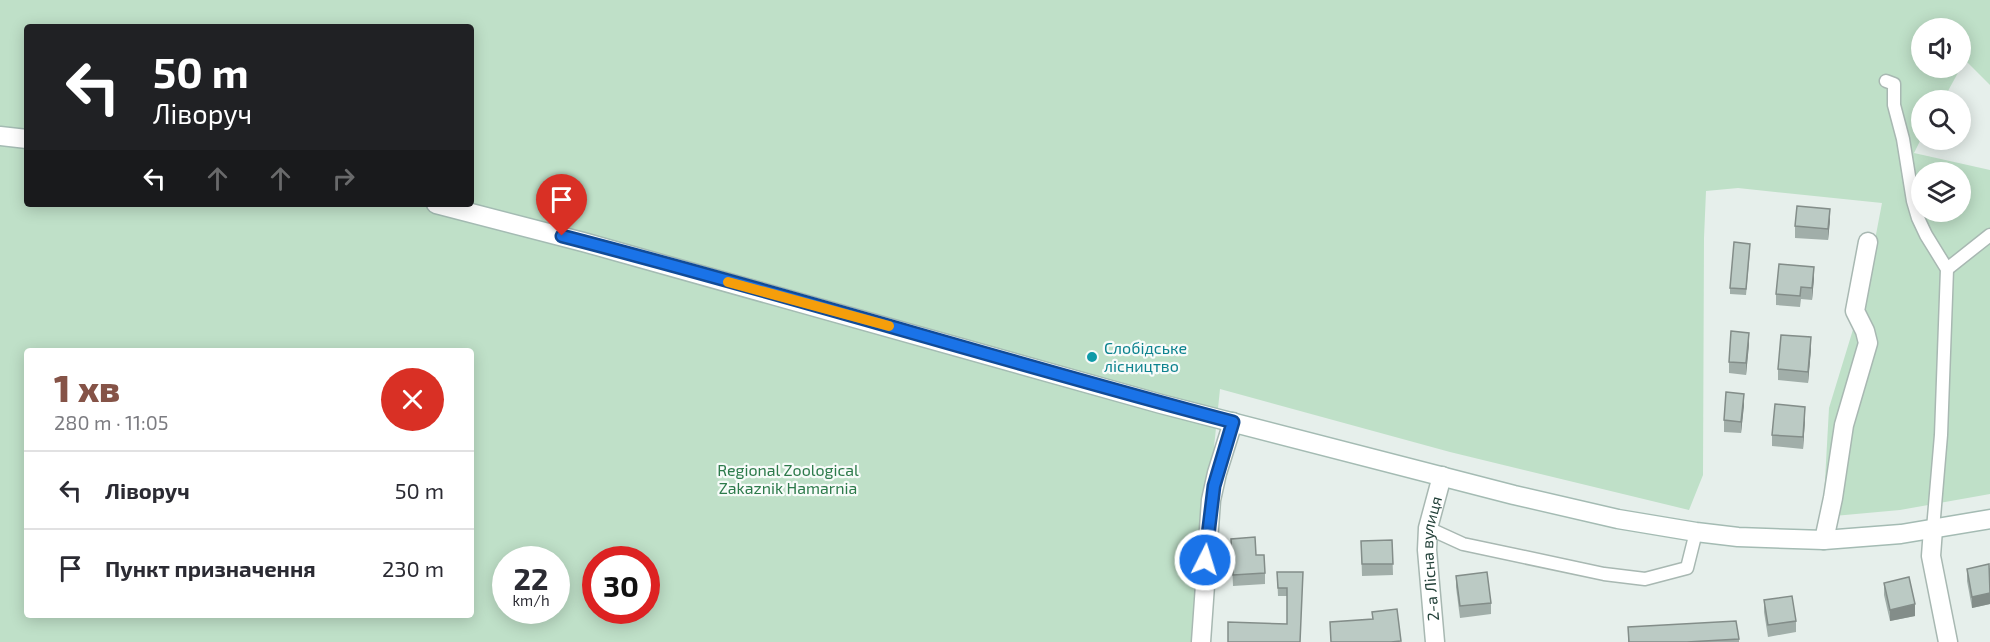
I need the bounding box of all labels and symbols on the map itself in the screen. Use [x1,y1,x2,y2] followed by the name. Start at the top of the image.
[536,174,587,236] pin
[1104,338,1187,375] place label: Слобідське лісництво
[1085,350,1099,364] marker: Слобідське лісництво
[717,460,859,497] park label: Regional Zoological Zakaznik Hamarnia
[1417,494,1445,622] street label: 2-а Лісна вулиця
[1173,528,1237,592] position arrow
[582,546,660,624] speed limit sign: 30

